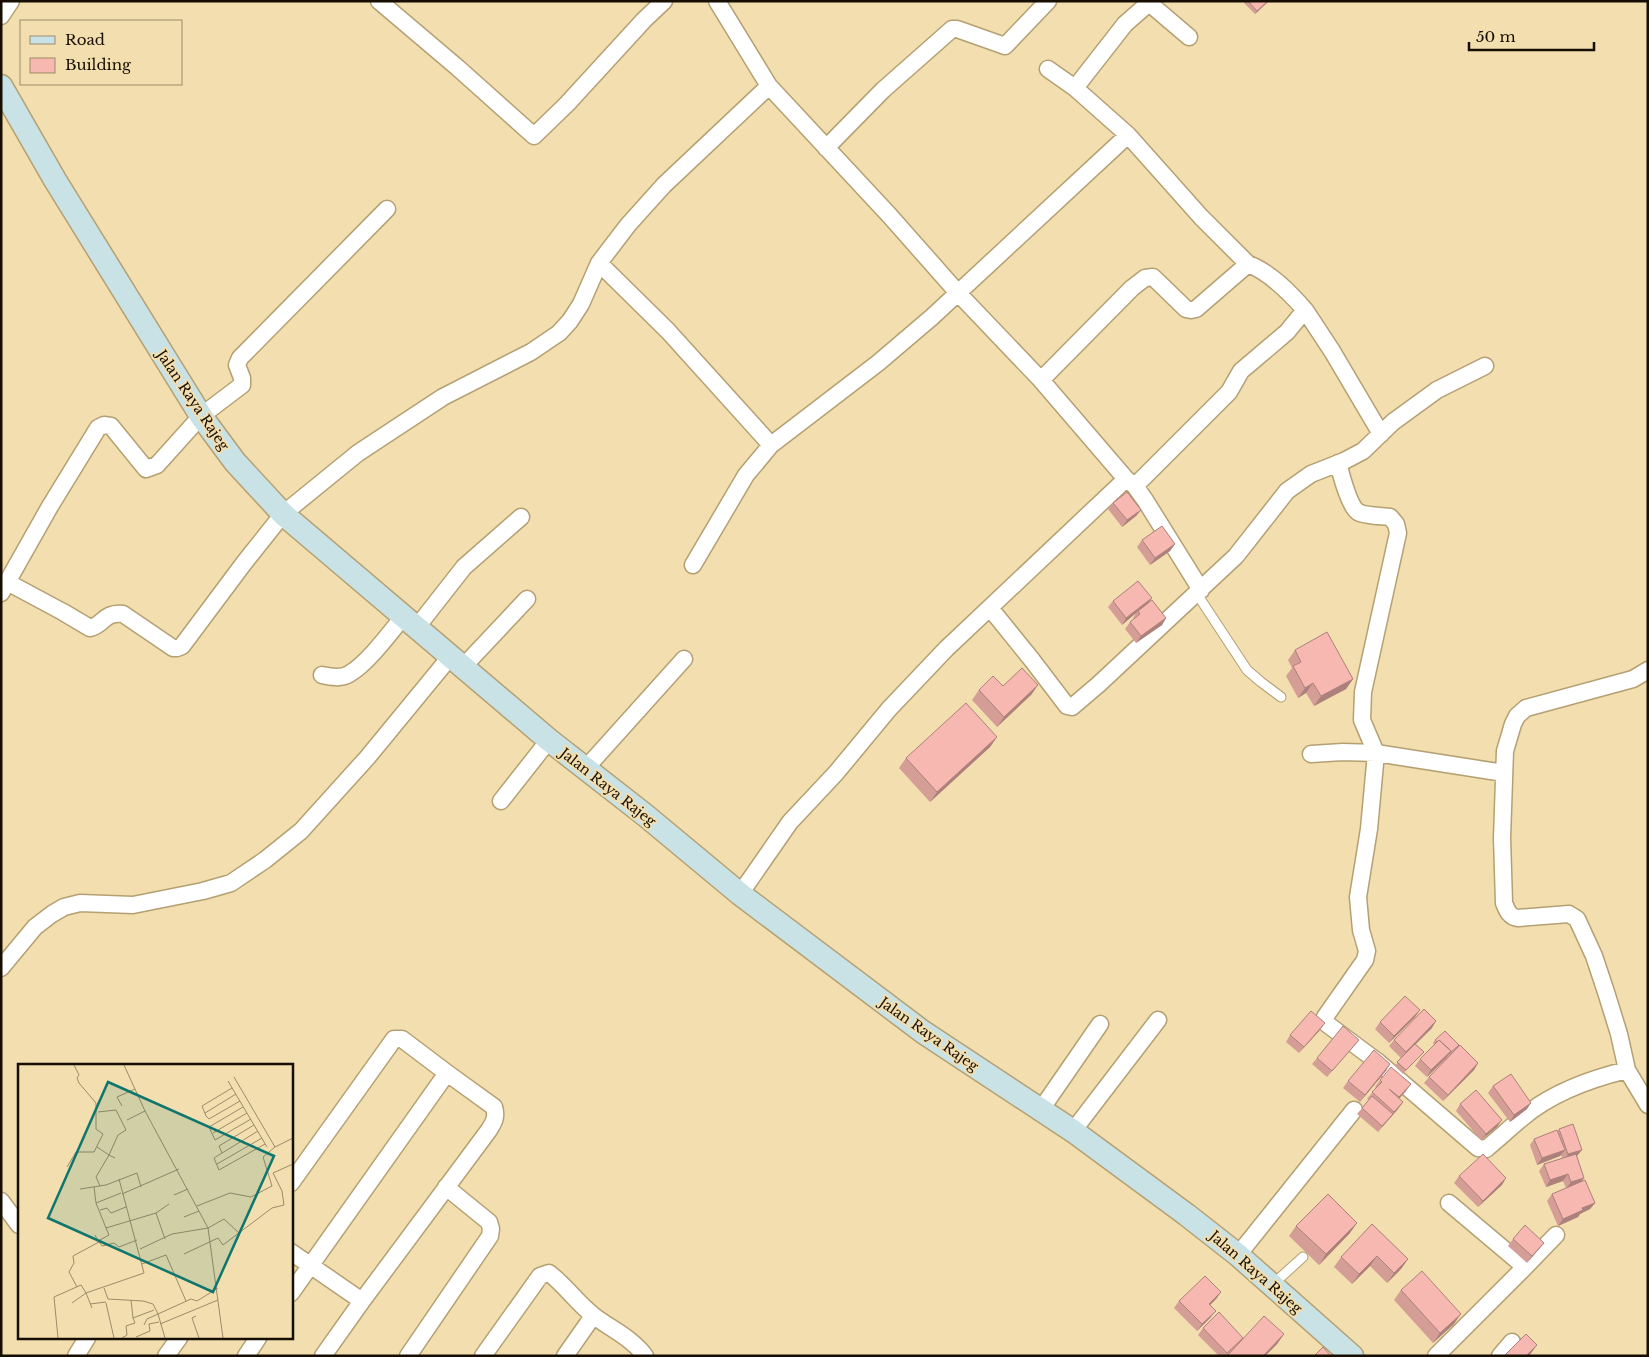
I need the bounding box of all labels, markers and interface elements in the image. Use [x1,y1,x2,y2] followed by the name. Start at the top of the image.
[20,20,182,85] legend
[1469,20,1594,52] scale bar
[1476,27,1516,46] text: 50 m
[65,30,105,49] text: Road
[65,55,132,74] text: Building
[152,345,234,454] street label: Jalan Raya Rajeg
[555,743,660,831] street label: Jalan Raya Rajeg
[874,992,983,1075] street label: Jalan Raya Rajeg
[18,1064,292,1340] inset map
[1204,1225,1307,1318] street label: Jalan Raya Rajeg

